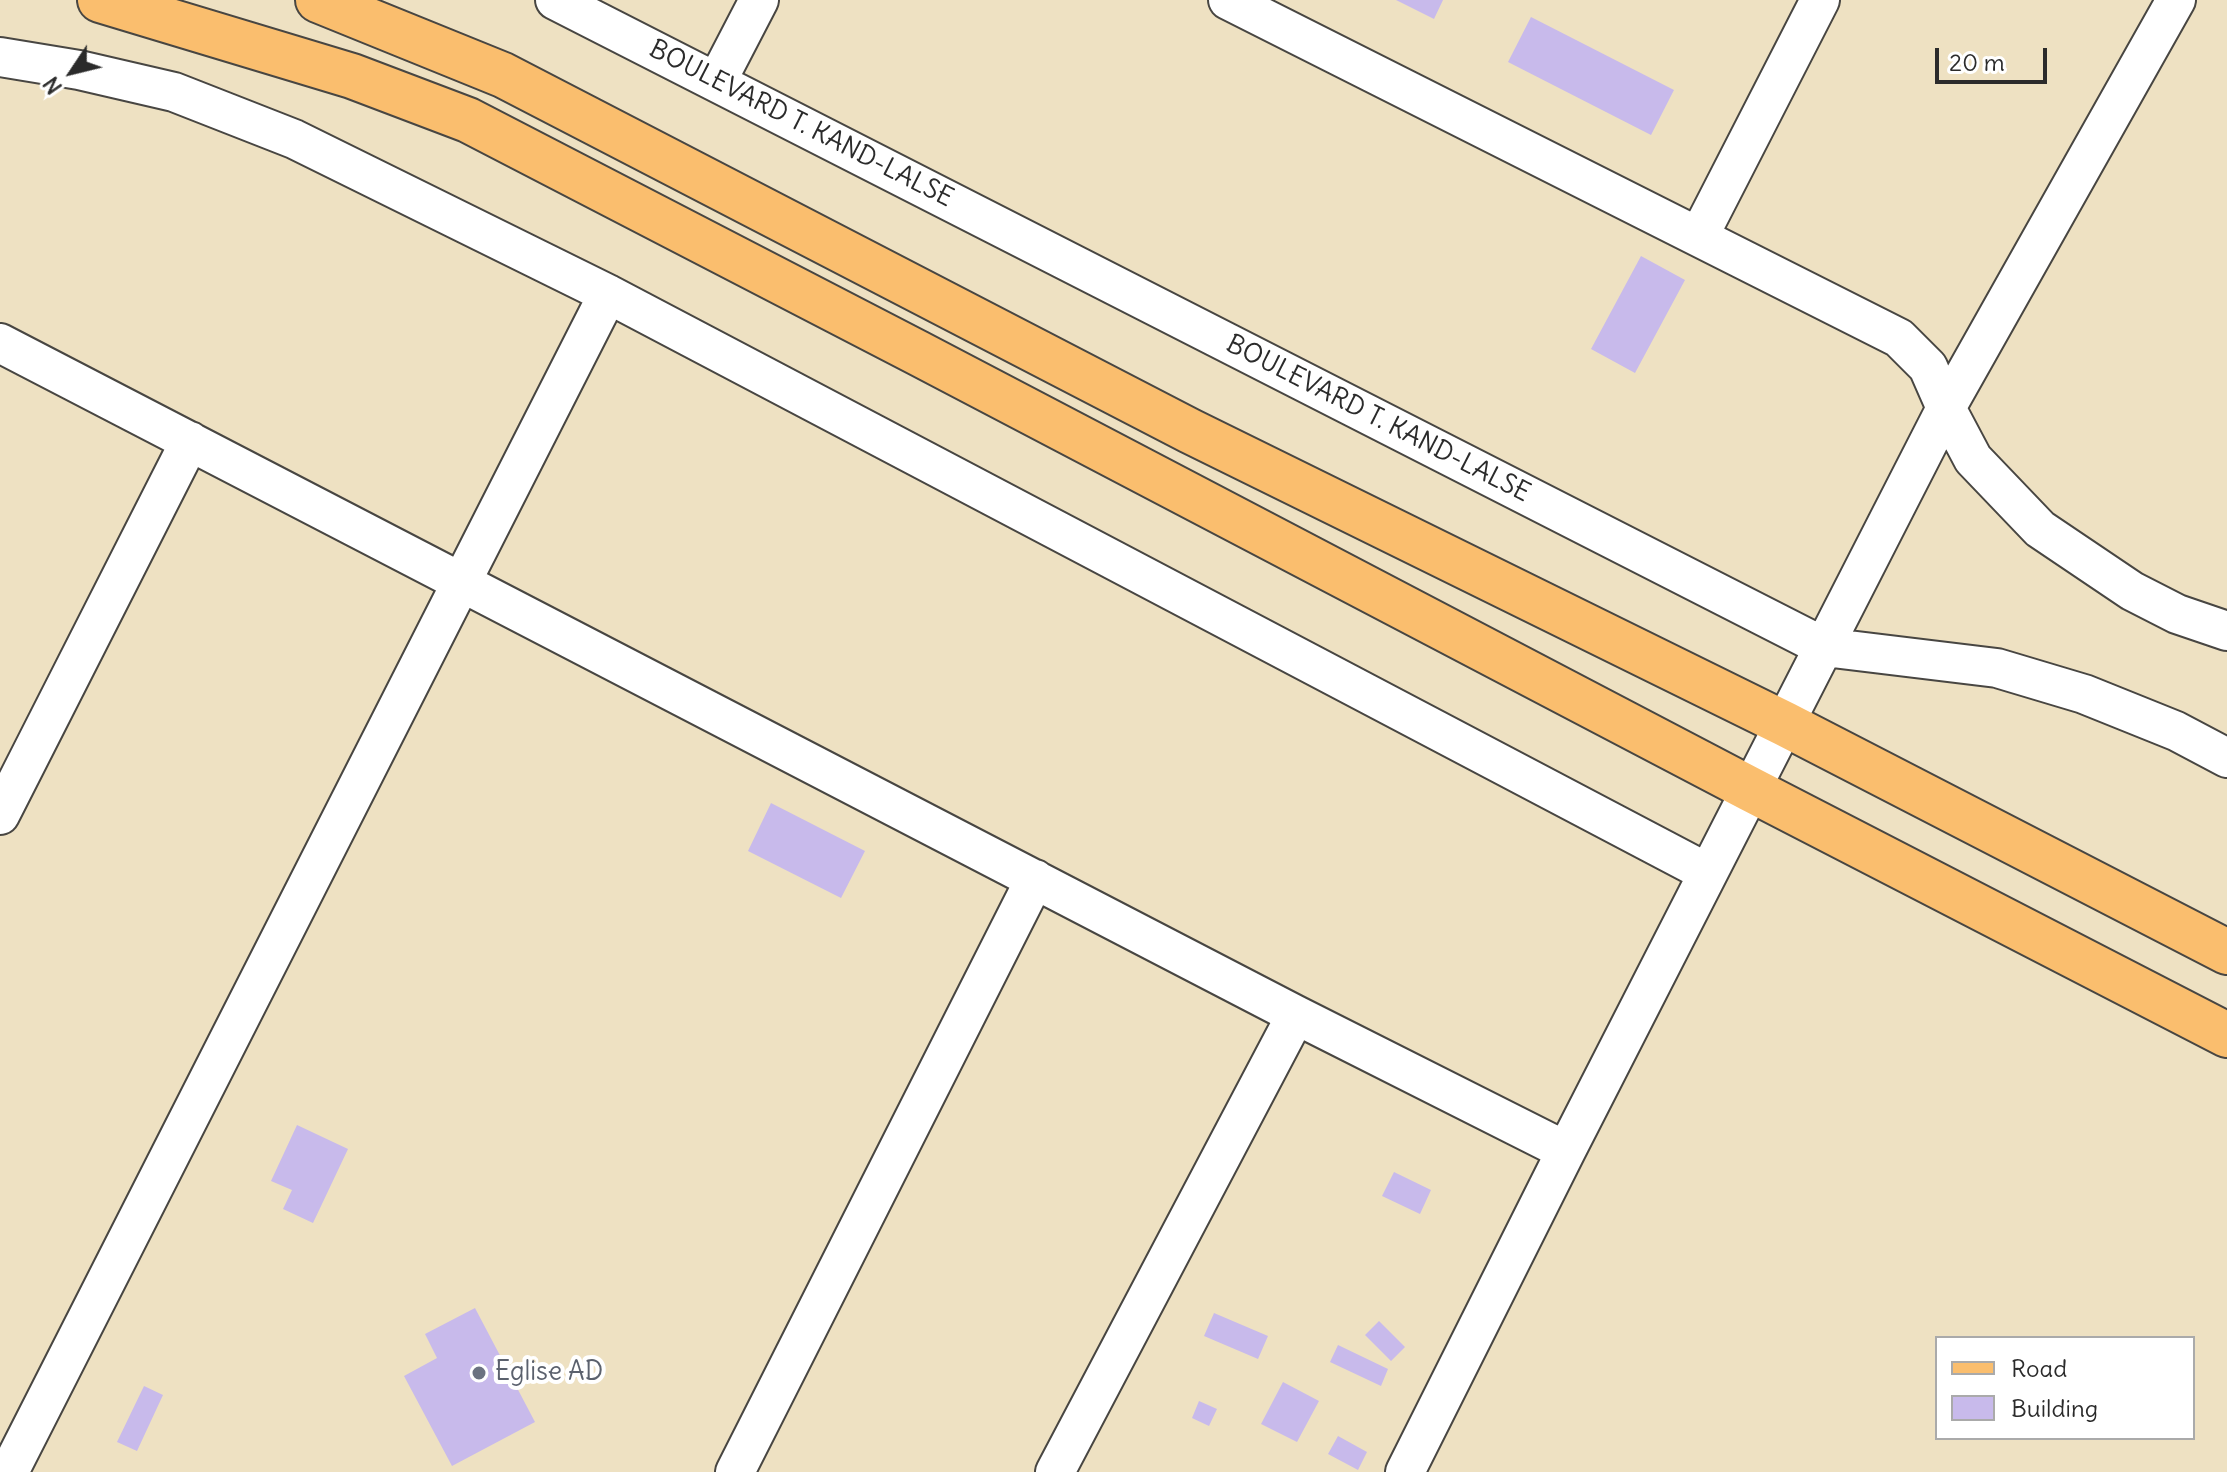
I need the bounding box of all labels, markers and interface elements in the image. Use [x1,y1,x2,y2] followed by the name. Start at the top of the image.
[32,32,112,112] north arrow
[1939,32,2051,82] scale bar
[644,34,958,214] street label: BOULEVARD T. KAND-LALSE
[1949,47,2005,77] text: 20 m
[37,72,68,100] text: N
[1221,329,1535,509] street label: BOULEVARD T. KAND-LALSE
[1935,1336,2195,1440] legend
[2011,1353,2067,1383] text: Road
[495,1357,603,1389] place label: Eglise AD
[470,1364,488,1382] marker: Eglise AD
[2011,1393,2098,1423] text: Building

